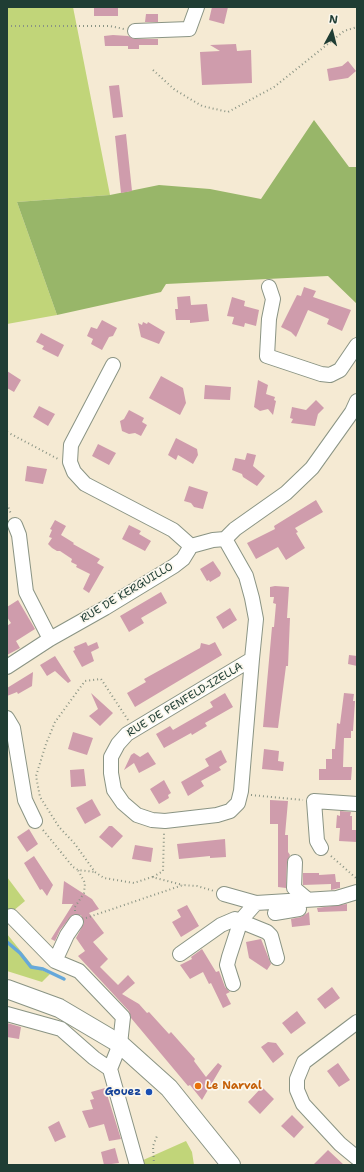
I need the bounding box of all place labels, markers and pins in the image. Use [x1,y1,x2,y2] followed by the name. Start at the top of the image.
[206,1079,262,1093] place label: Le Narval
[193,1081,203,1091] marker: Le Narval
[105,1085,141,1099] place label: Gouez
[144,1087,154,1097] marker: Gouez

